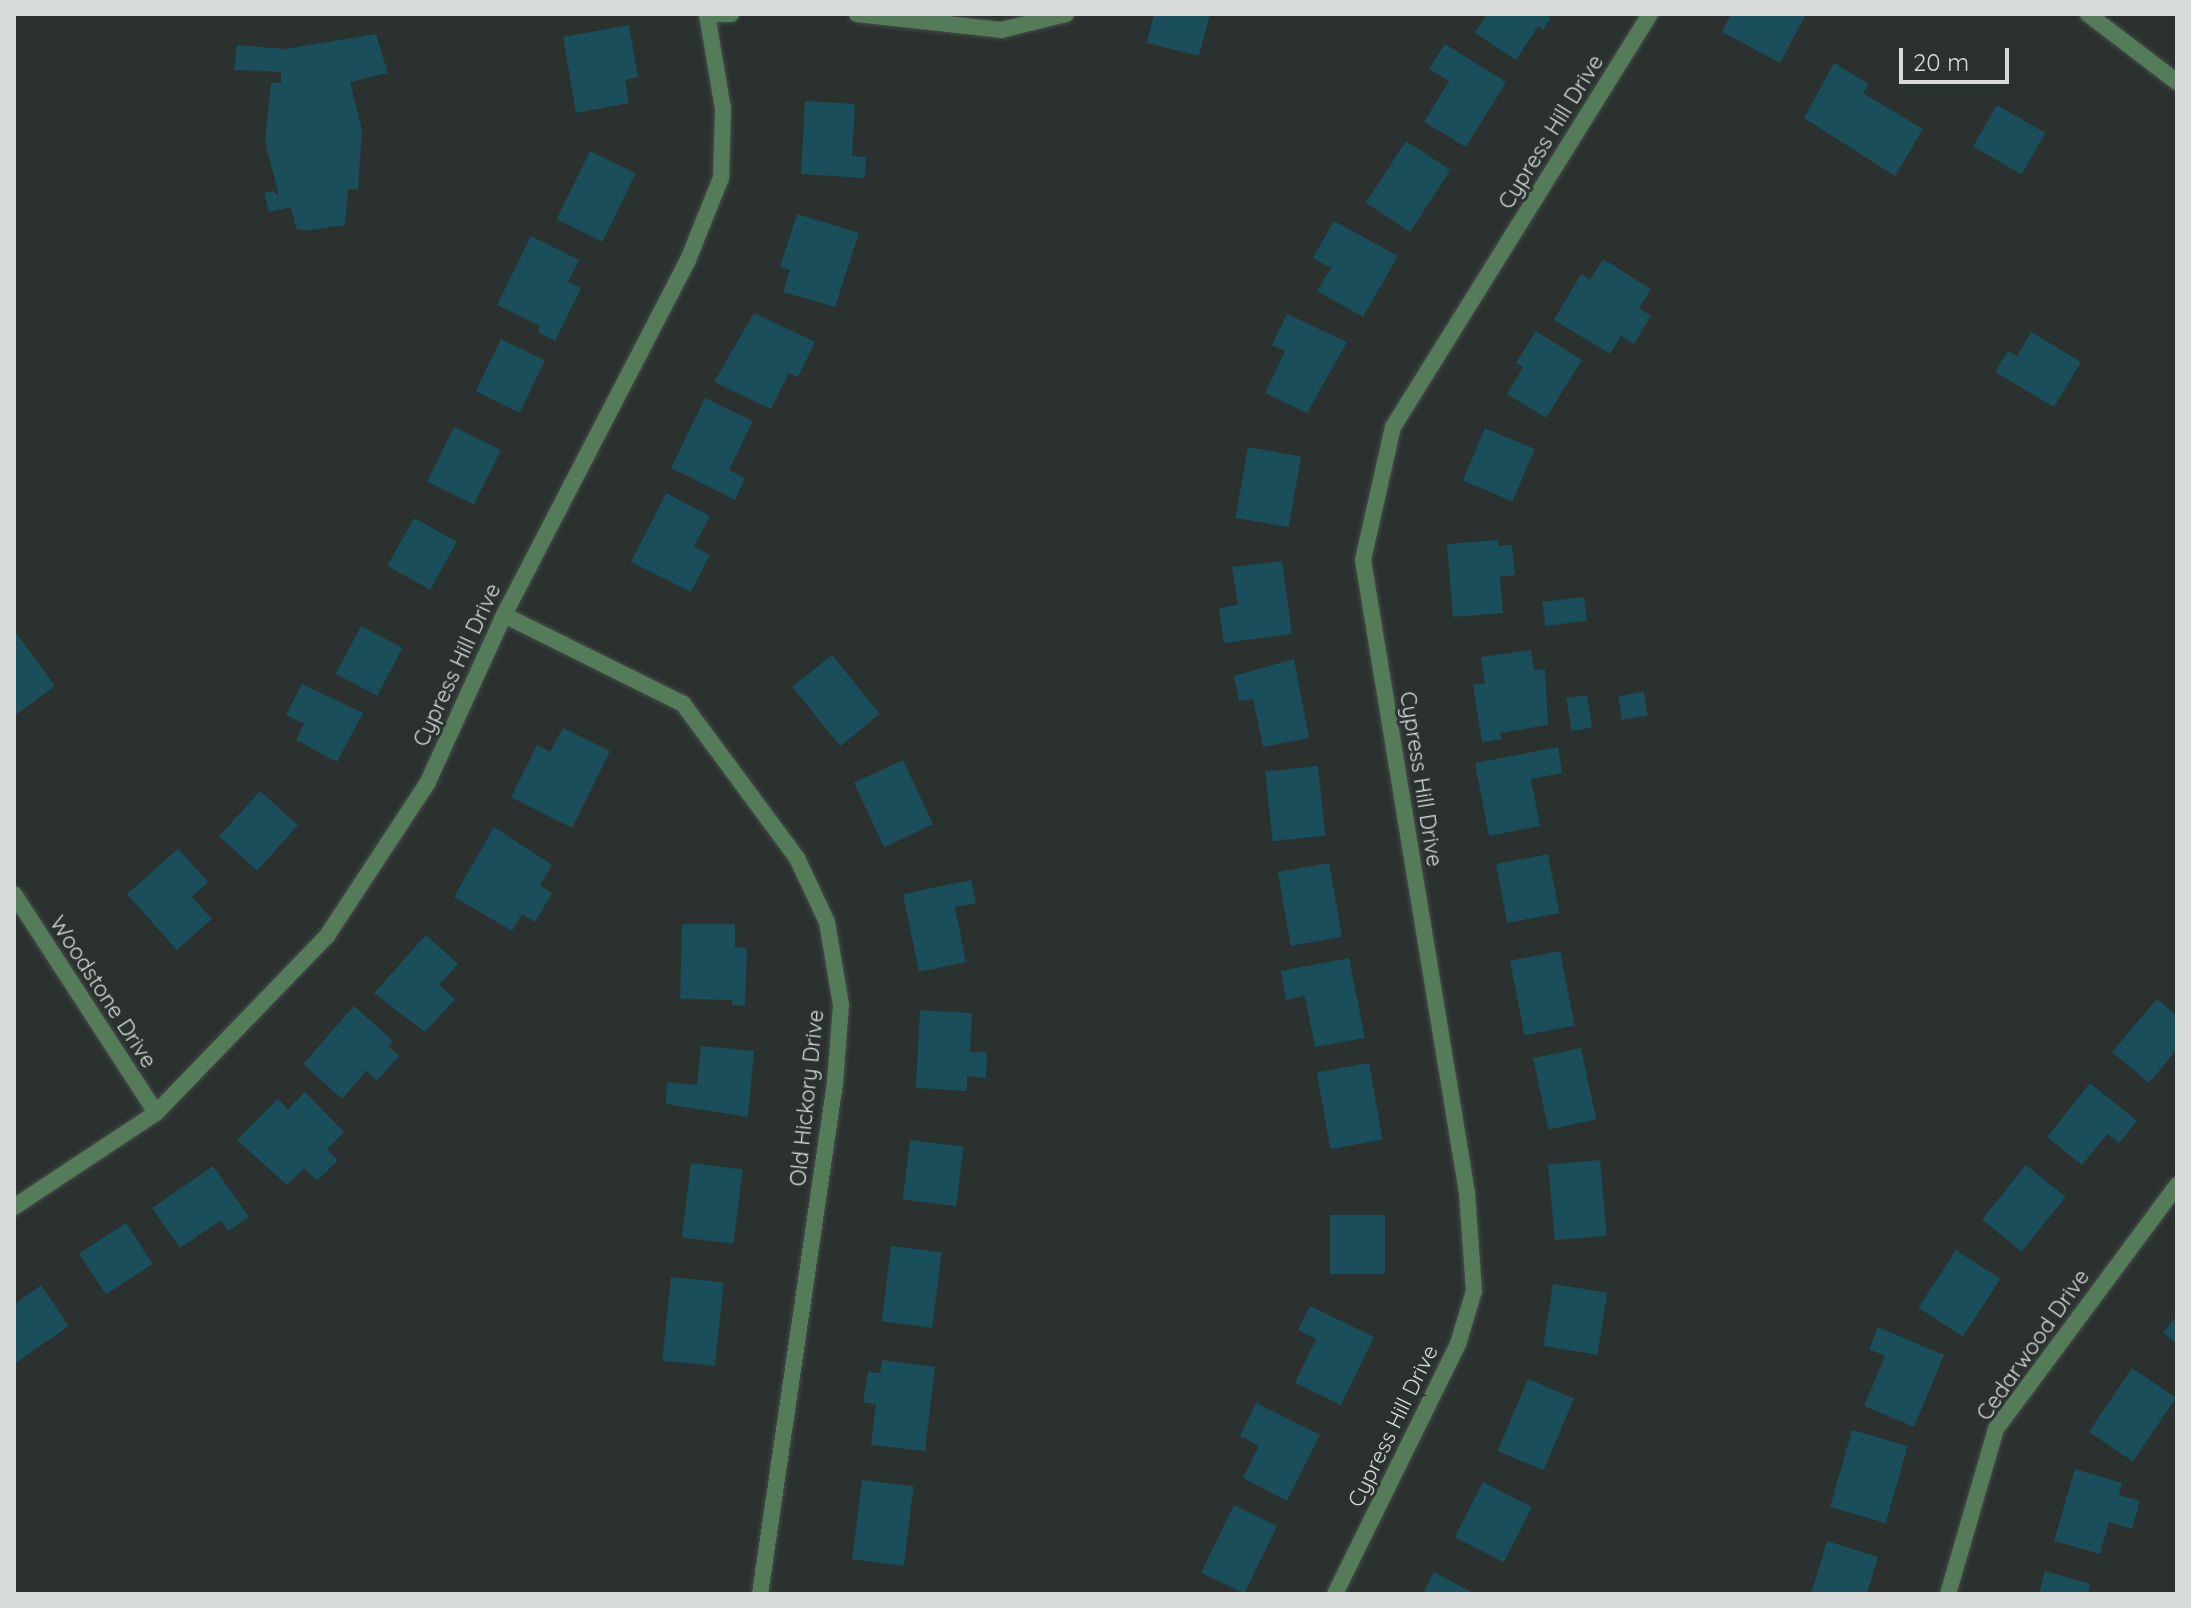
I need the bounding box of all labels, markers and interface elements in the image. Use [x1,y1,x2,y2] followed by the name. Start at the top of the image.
[1903,32,2013,82] scale bar
[1913,47,1969,77] text: 20 m
[1493,50,1609,214] street label: Cypress Hill Drive
[408,579,506,751] street label: Cypress Hill Drive
[1394,690,1448,868] street label: Cypress Hill Drive
[44,911,162,1073] street label: Woodstone Drive
[785,1008,829,1188] street label: Old Hickory Drive
[1971,1264,2095,1426] street label: Cedarwood Drive
[1342,1341,1444,1511] street label: Cypress Hill Drive

